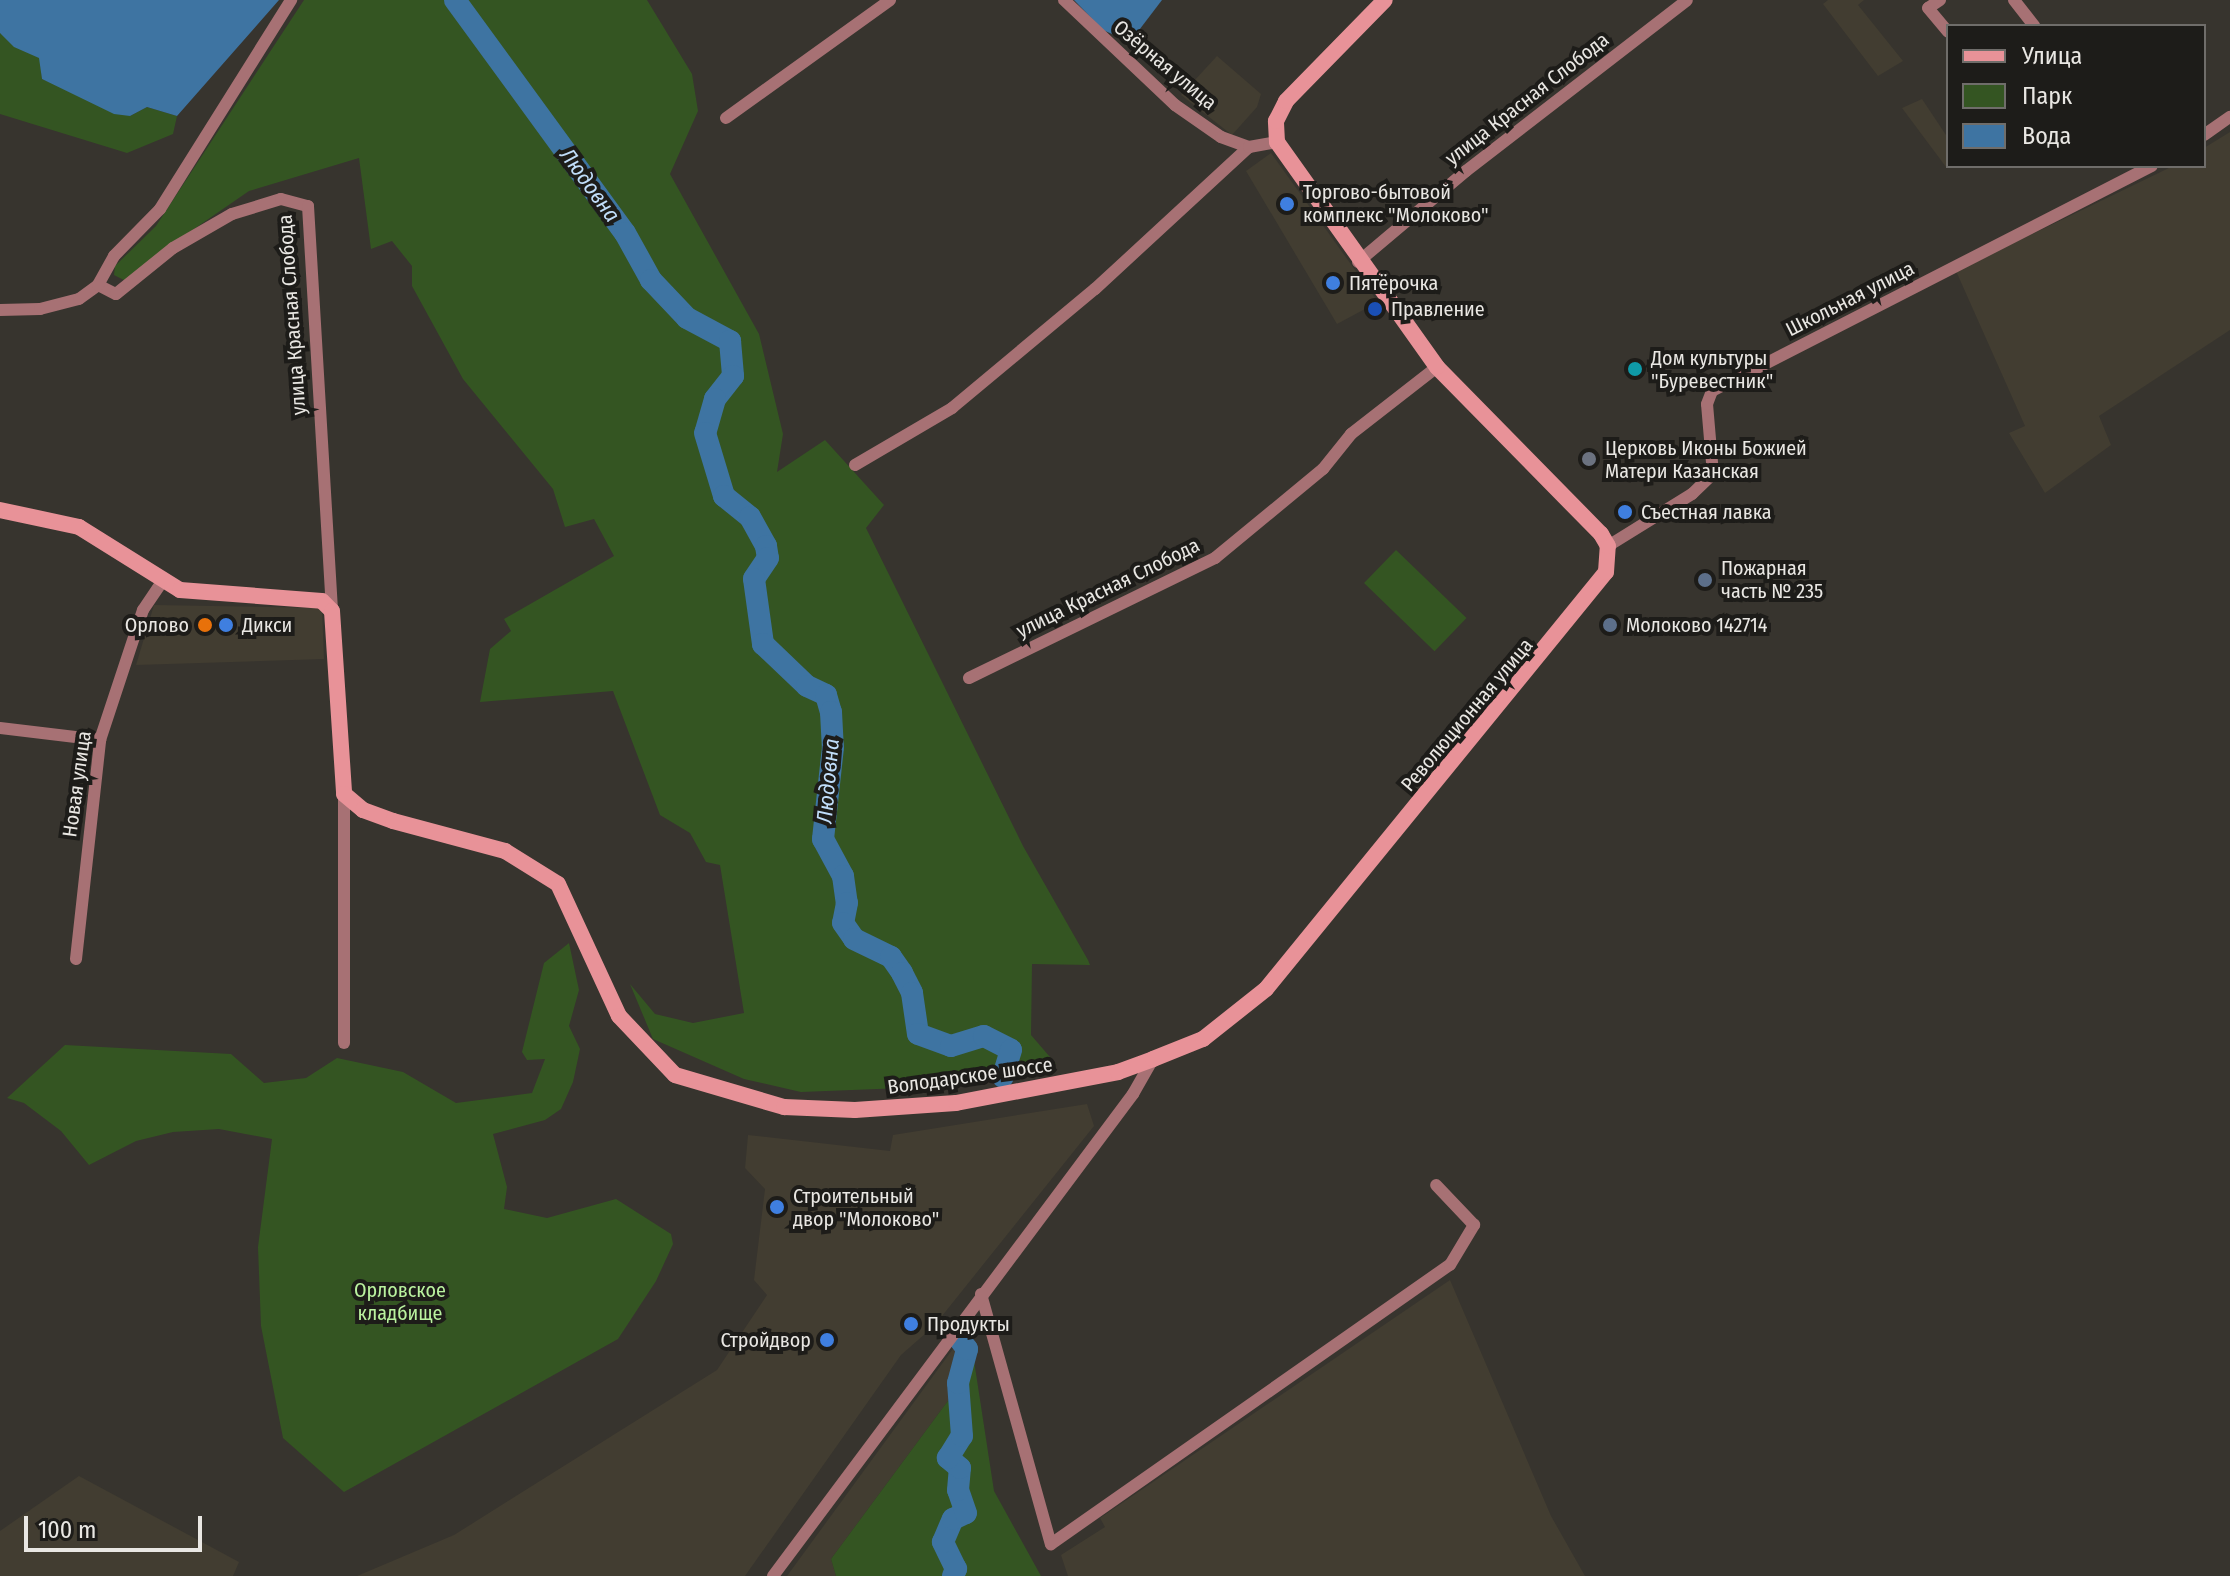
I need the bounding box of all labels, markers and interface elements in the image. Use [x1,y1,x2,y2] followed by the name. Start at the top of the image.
[1109,15,1221,115] street label: Озёрная улица
[1946,24,2206,168] legend
[1440,28,1614,170] street label: улица Красная Слобода
[2022,42,2082,70] text: Улица
[2022,82,2072,110] text: Парк
[2022,122,2071,150] text: Вода
[554,143,626,227] water label: Людовна
[1303,180,1489,227] place label: Торгово-бытовой комплекс "Молоково"
[1278,195,1296,213] marker: Торгово-бытовой комплекс "Молоково"
[273,214,311,416] street label: улица Красная Слобода
[1782,256,1918,342] street label: Школьная улица
[1349,271,1438,295] place label: Пятёрочка
[1324,274,1342,292] marker: Пятёрочка
[1391,297,1485,321] place label: Правление
[1366,300,1384,318] marker: Правление
[1651,346,1773,393] place label: Дом культуры "Буревестник"
[1626,360,1644,378] marker: Дом культуры "Буревестник"
[1605,436,1807,483] place label: Церковь Иконы Божией Матери Казанская
[1580,450,1598,468] marker: Церковь Иконы Божией Матери Казанская
[1641,500,1772,524] place label: Съестная лавка
[1616,503,1634,521] marker: Съестная лавка
[1012,533,1204,643] street label: улица Красная Слобода
[1721,556,1823,603] place label: Пожарная часть № 235
[1696,571,1714,589] marker: Пожарная часть № 235
[125,613,189,637] place label: Орлово
[242,613,292,637] place label: Дикси
[1626,613,1767,637] place label: Молоково 142714
[196,616,214,634] marker: Орлово
[217,616,235,634] marker: Дикси
[1601,616,1619,634] marker: Молоково 142714
[1396,634,1538,796] street label: Революционная улица
[58,729,96,839] street label: Новая улица
[811,737,845,825] water label: Людовна
[886,1053,1054,1099] street label: Володарское шоссе
[793,1184,939,1231] place label: Строительный двор "Молоково"
[768,1198,786,1216] marker: Строительный двор "Молоково"
[354,1278,446,1325] park label: Орловское кладбище
[927,1312,1010,1336] place label: Продукты
[902,1315,920,1333] marker: Продукты
[721,1328,811,1352] place label: Стройдвор
[818,1331,836,1349] marker: Стройдвор
[28,1500,206,1550] scale bar
[38,1516,96,1544] text: 100 m

